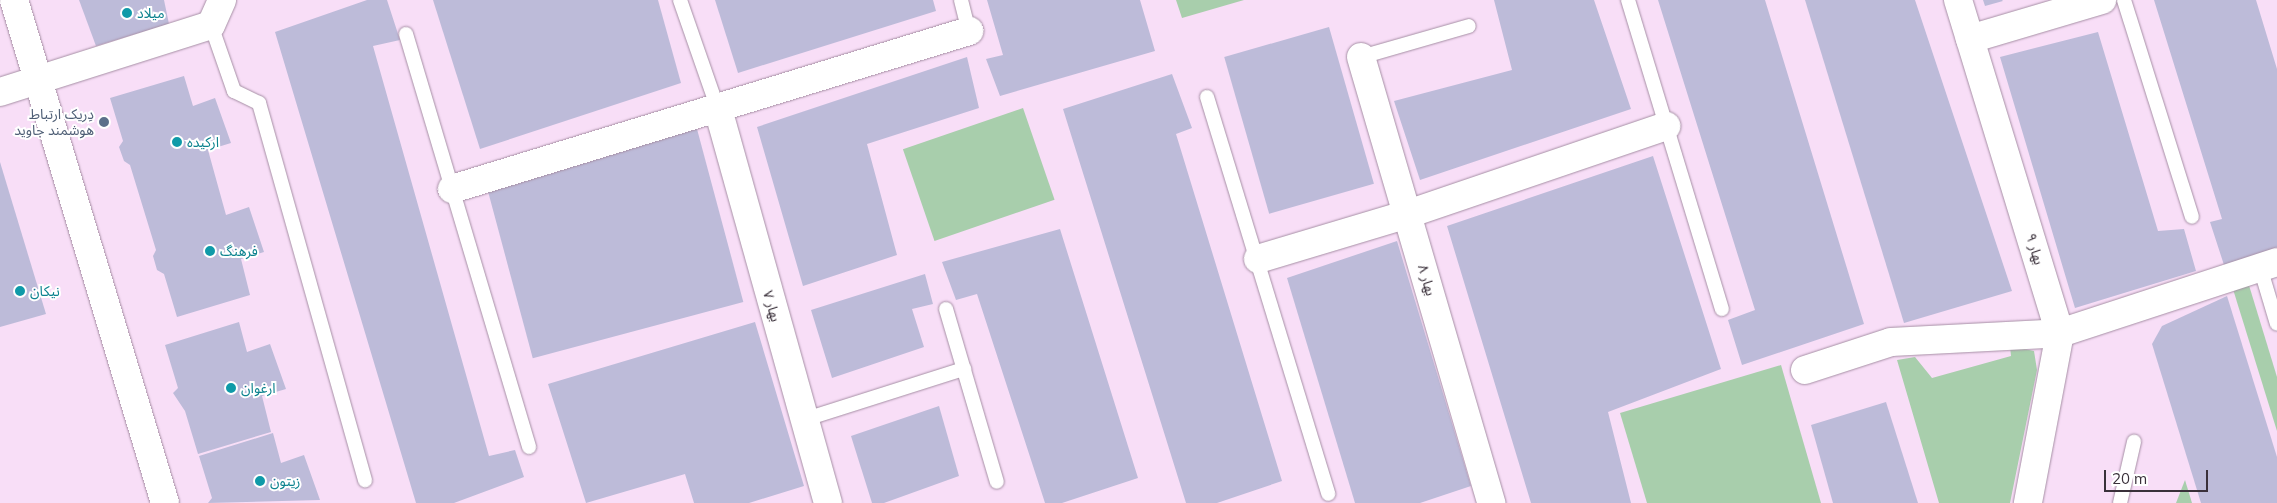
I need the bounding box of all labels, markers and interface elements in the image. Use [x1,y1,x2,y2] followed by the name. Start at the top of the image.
[137,5,165,21] place label: میلاد
[121,7,133,19] marker: میلاد
[14,106,94,138] place label: دِریک ارتباط هوشمند جاوید
[98,116,110,128] marker: دِریک ارتباط هوشمند جاوید
[187,134,219,150] place label: ارکیده
[171,136,183,148] marker: ارکیده
[2022,231,2048,267] street label: بهار ۹
[220,243,258,259] place label: فرهنگ
[204,245,216,257] marker: فرهنگ
[1415,262,1439,298] street label: بهار ۸
[30,283,60,299] place label: نیکان
[14,285,26,297] marker: نیکان
[760,288,784,324] street label: بهار ۷
[241,380,276,396] place label: ارغوان
[225,382,237,394] marker: ارغوان
[2107,460,2211,492] scale bar
[2112,469,2147,488] text: 20 m
[270,473,300,489] place label: زیتون
[254,475,266,487] marker: زیتون

